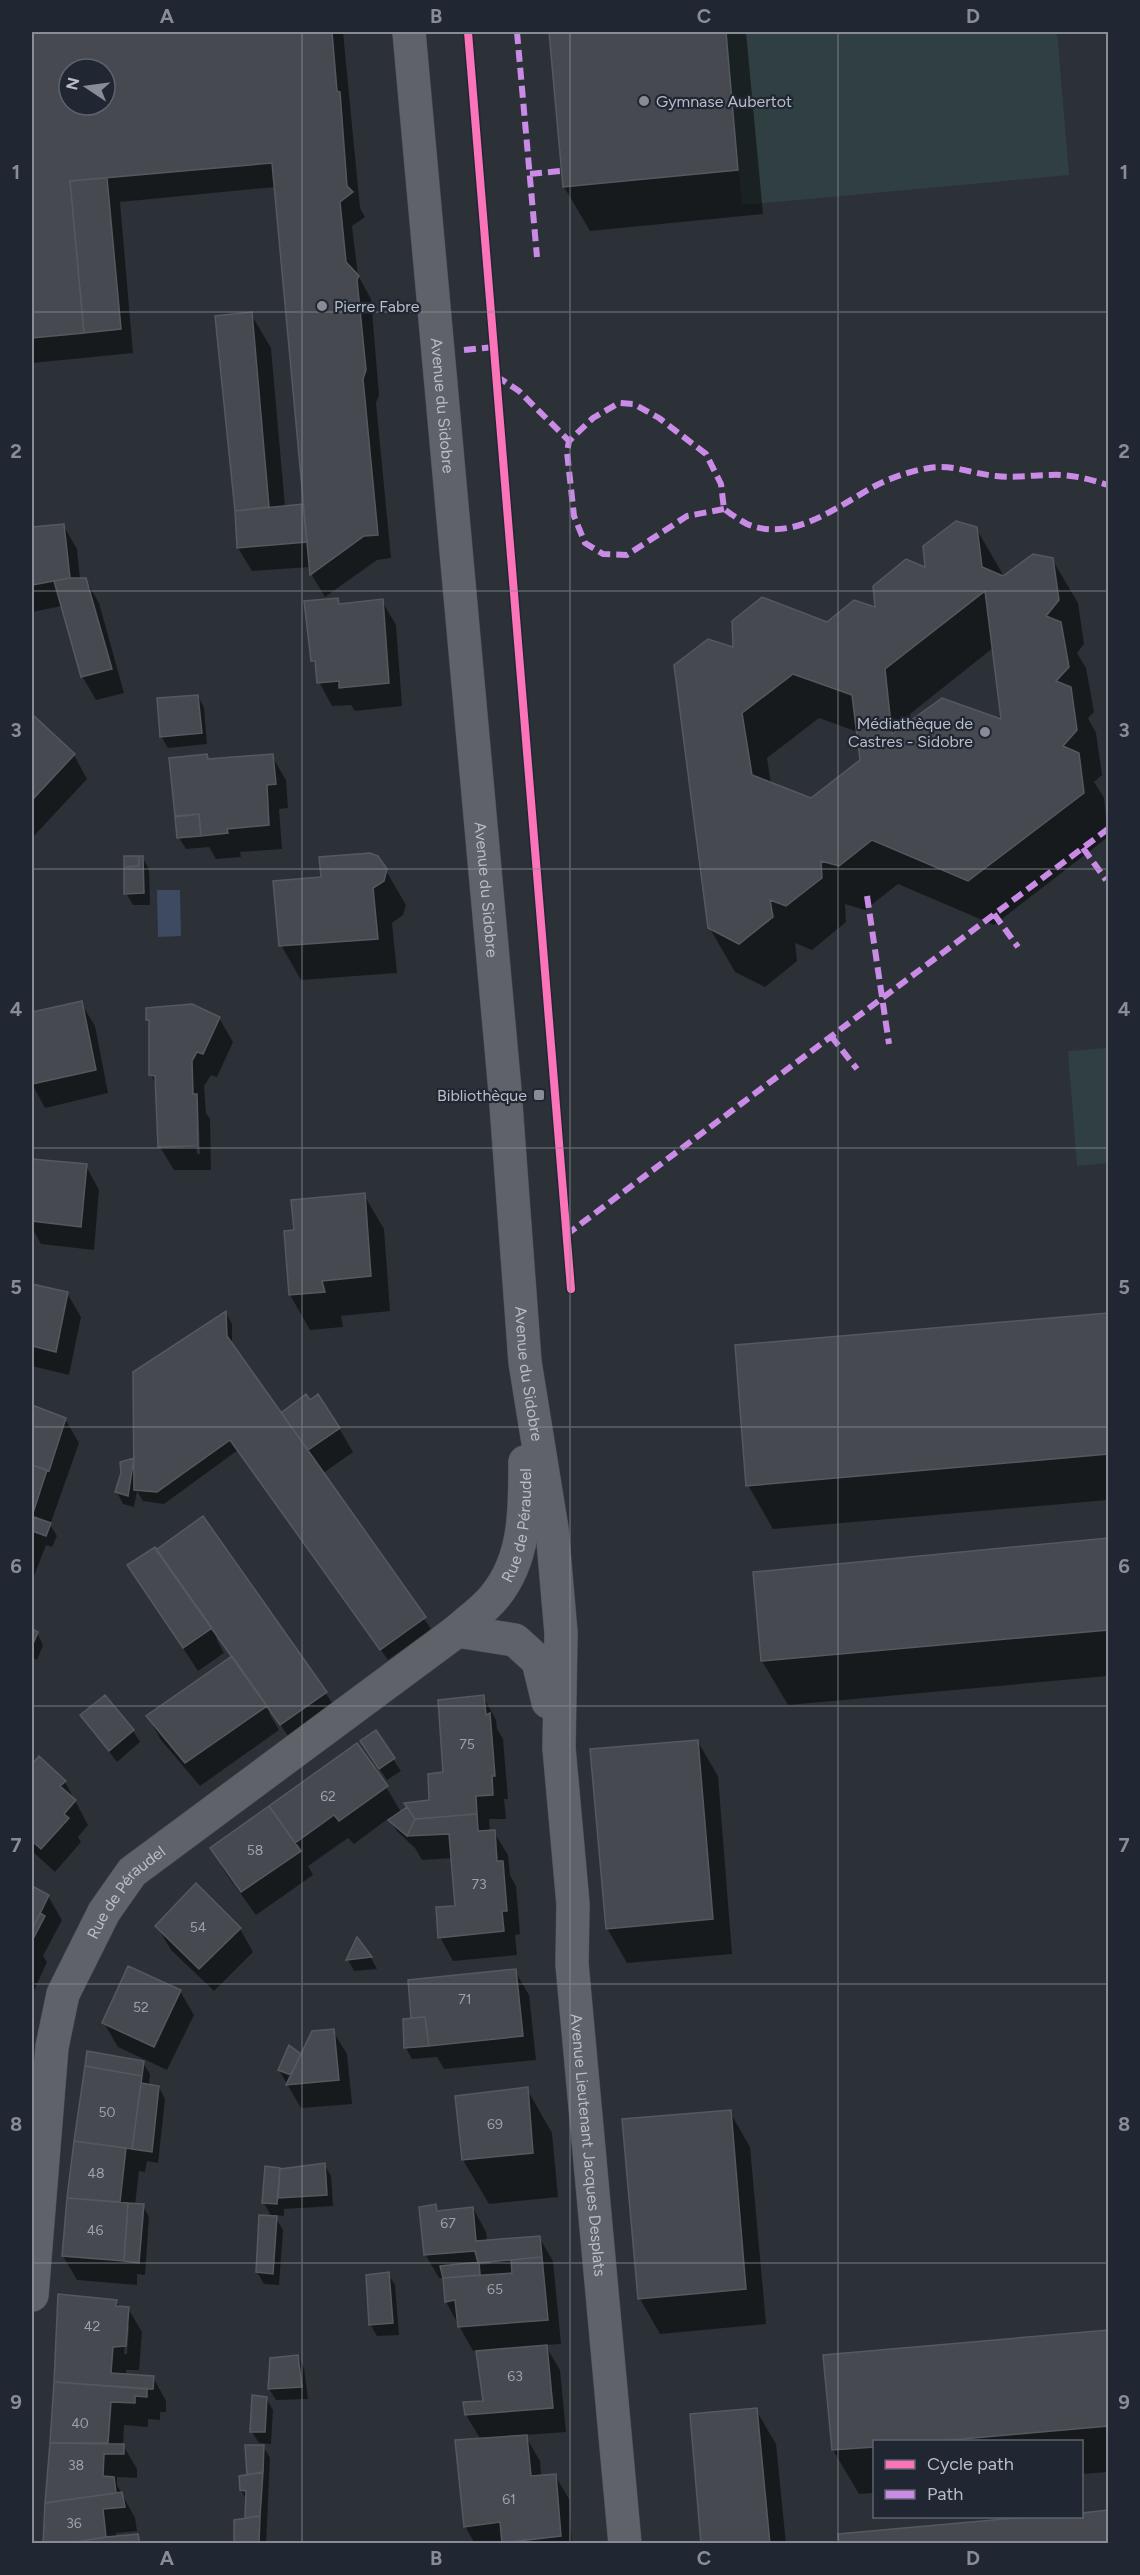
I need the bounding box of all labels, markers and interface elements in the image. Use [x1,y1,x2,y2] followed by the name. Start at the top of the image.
[160,4,175,28] text: A
[430,4,442,28] text: B
[697,4,711,28] text: C
[966,4,980,28] text: D
[57,57,117,117] north arrow
[62,76,84,92] text: N
[656,92,792,111] place label: Gymnase Aubertot
[637,94,651,108] marker: Gymnase Aubertot
[12,160,20,184] text: 1
[1120,160,1128,184] text: 1
[334,297,420,316] place label: Pierre Fabre
[315,299,329,313] marker: Pierre Fabre
[427,337,458,474] street label: Avenue du Sidobre
[10,439,22,463] text: 2
[1118,439,1130,463] text: 2
[848,714,973,751] place label: Médiathèque de Castres - Sidobre
[10,718,22,742] text: 3
[1118,718,1130,742] text: 3
[978,725,992,739] marker: Médiathèque de Castres - Sidobre
[471,821,502,958] street label: Avenue du Sidobre
[10,997,23,1021] text: 4
[1118,997,1131,1021] text: 4
[437,1086,527,1105] place label: Bibliothèque
[532,1088,546,1102] marker: Bibliothèque
[10,1275,22,1299] text: 5
[1118,1275,1130,1299] text: 5
[511,1305,547,1443] street label: Avenue du Sidobre
[498,1468,535,1586] street label: Rue de Péraudel
[10,1554,22,1578] text: 6
[1118,1554,1130,1578] text: 6
[459,1736,475,1753] house number: 75
[320,1788,336,1805] house number: 62
[10,1833,22,1857] text: 7
[1118,1833,1130,1857] text: 7
[83,1842,169,1942] street label: Rue de Péraudel
[247,1842,263,1859] house number: 58
[471,1876,487,1893] house number: 73
[190,1919,207,1936] house number: 54
[458,1991,472,2008] house number: 71
[133,1999,149,2016] house number: 52
[567,2013,610,2277] street label: Avenue Lieutenant Jacques Desplats
[98,2104,116,2121] house number: 50
[10,2112,22,2136] text: 8
[1118,2112,1130,2136] text: 8
[487,2116,503,2133] house number: 69
[87,2165,105,2182] house number: 48
[440,2215,456,2232] house number: 67
[87,2222,103,2239] house number: 46
[487,2281,503,2298] house number: 65
[84,2318,100,2335] house number: 42
[507,2368,523,2385] house number: 63
[10,2390,22,2414] text: 9
[1118,2390,1130,2414] text: 9
[71,2415,89,2432] house number: 40
[873,2440,1083,2518] legend
[927,2453,1014,2475] text: Cycle path
[68,2457,84,2474] house number: 38
[927,2483,963,2505] text: Path
[502,2491,516,2508] house number: 61
[66,2515,82,2532] house number: 36
[160,2546,175,2570] text: A
[430,2546,442,2570] text: B
[697,2546,711,2570] text: C
[966,2546,980,2570] text: D

